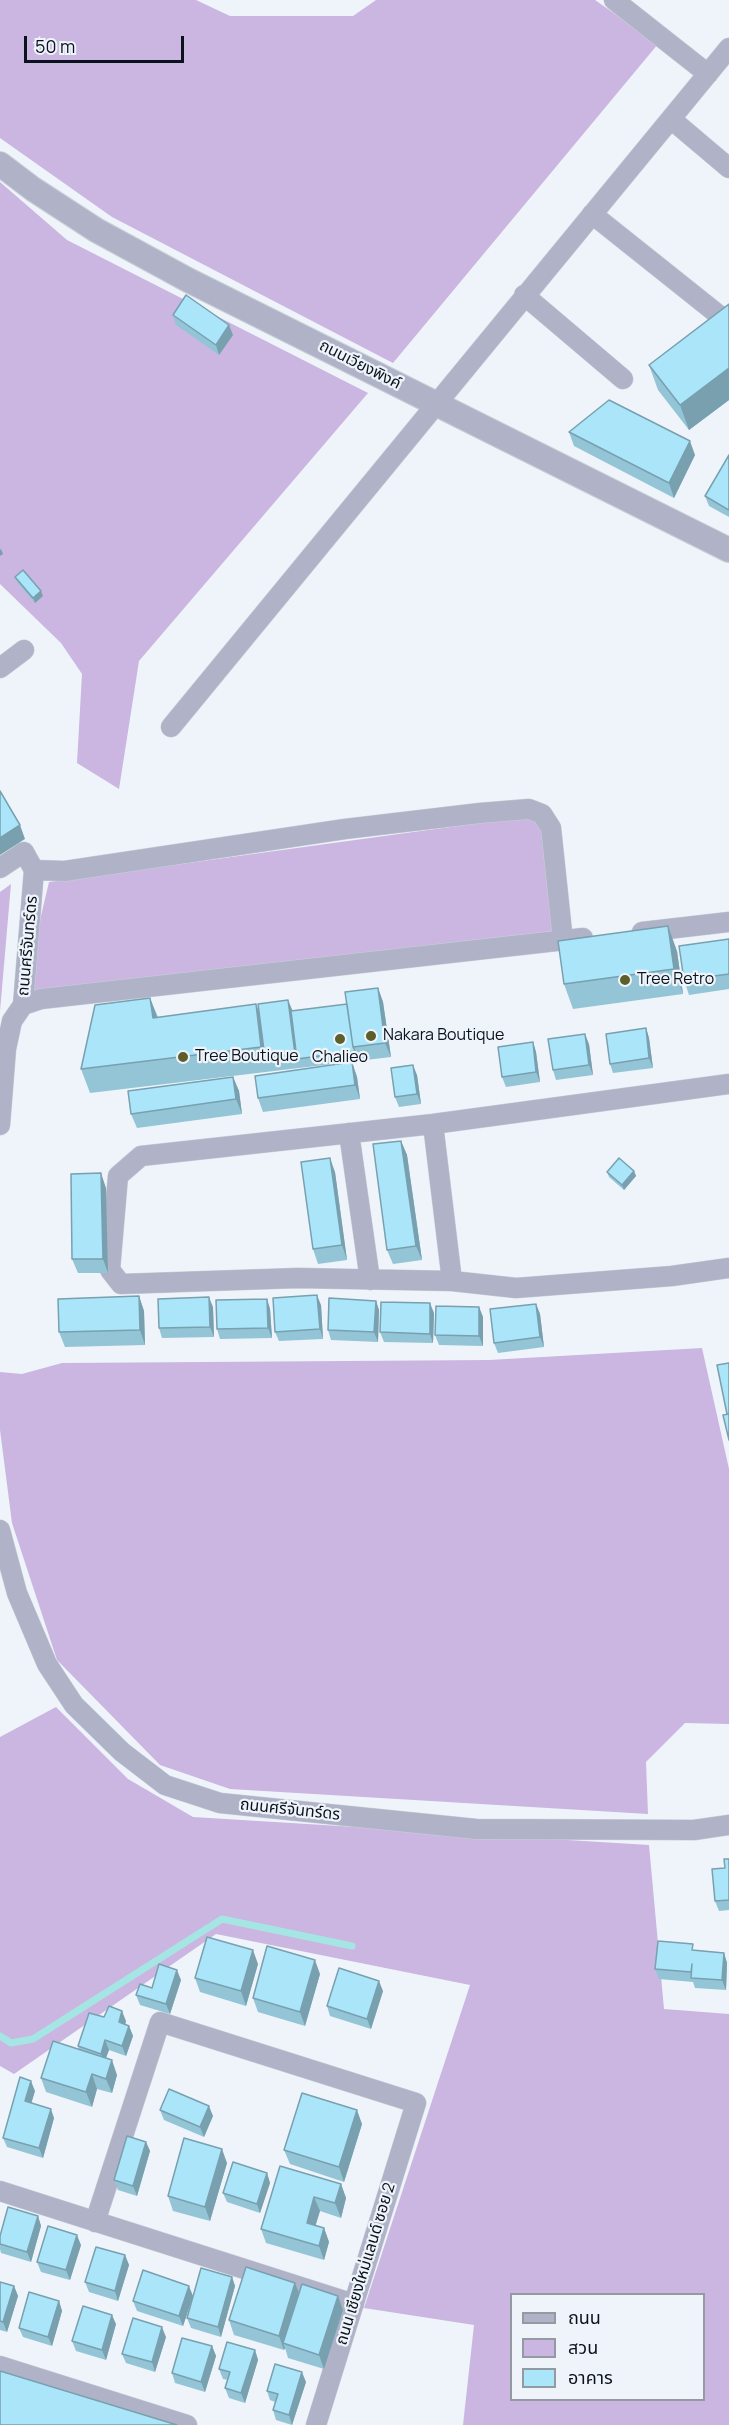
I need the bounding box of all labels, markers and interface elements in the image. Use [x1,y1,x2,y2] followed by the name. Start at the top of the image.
[27,24,188,62] scale bar
[35,34,75,58] text: 50 m
[316,336,404,394] street label: ถนนเวียงพิงค์
[14,895,42,997] street label: ถนนศรีจันทร์ดร
[637,970,714,990] place label: Tree Retro
[618,973,632,987] marker: Tree Retro
[383,1026,504,1046] place label: Nakara Boutique
[364,1029,378,1043] marker: Nakara Boutique
[333,1032,347,1046] marker: Chalieo
[195,1047,299,1067] place label: Tree Boutique
[312,1048,368,1068] place label: Chalieo
[176,1050,190,1064] marker: Tree Boutique
[239,1795,341,1825] street label: ถนนศรีจันทร์ดร
[332,2181,400,2347] street label: ถนน เชียงใหม่แลนด์ ซอย 2
[510,2293,705,2401] legend
[568,2305,601,2329] text: ถนน
[568,2335,598,2359] text: สวน
[568,2365,613,2389] text: อาคาร

